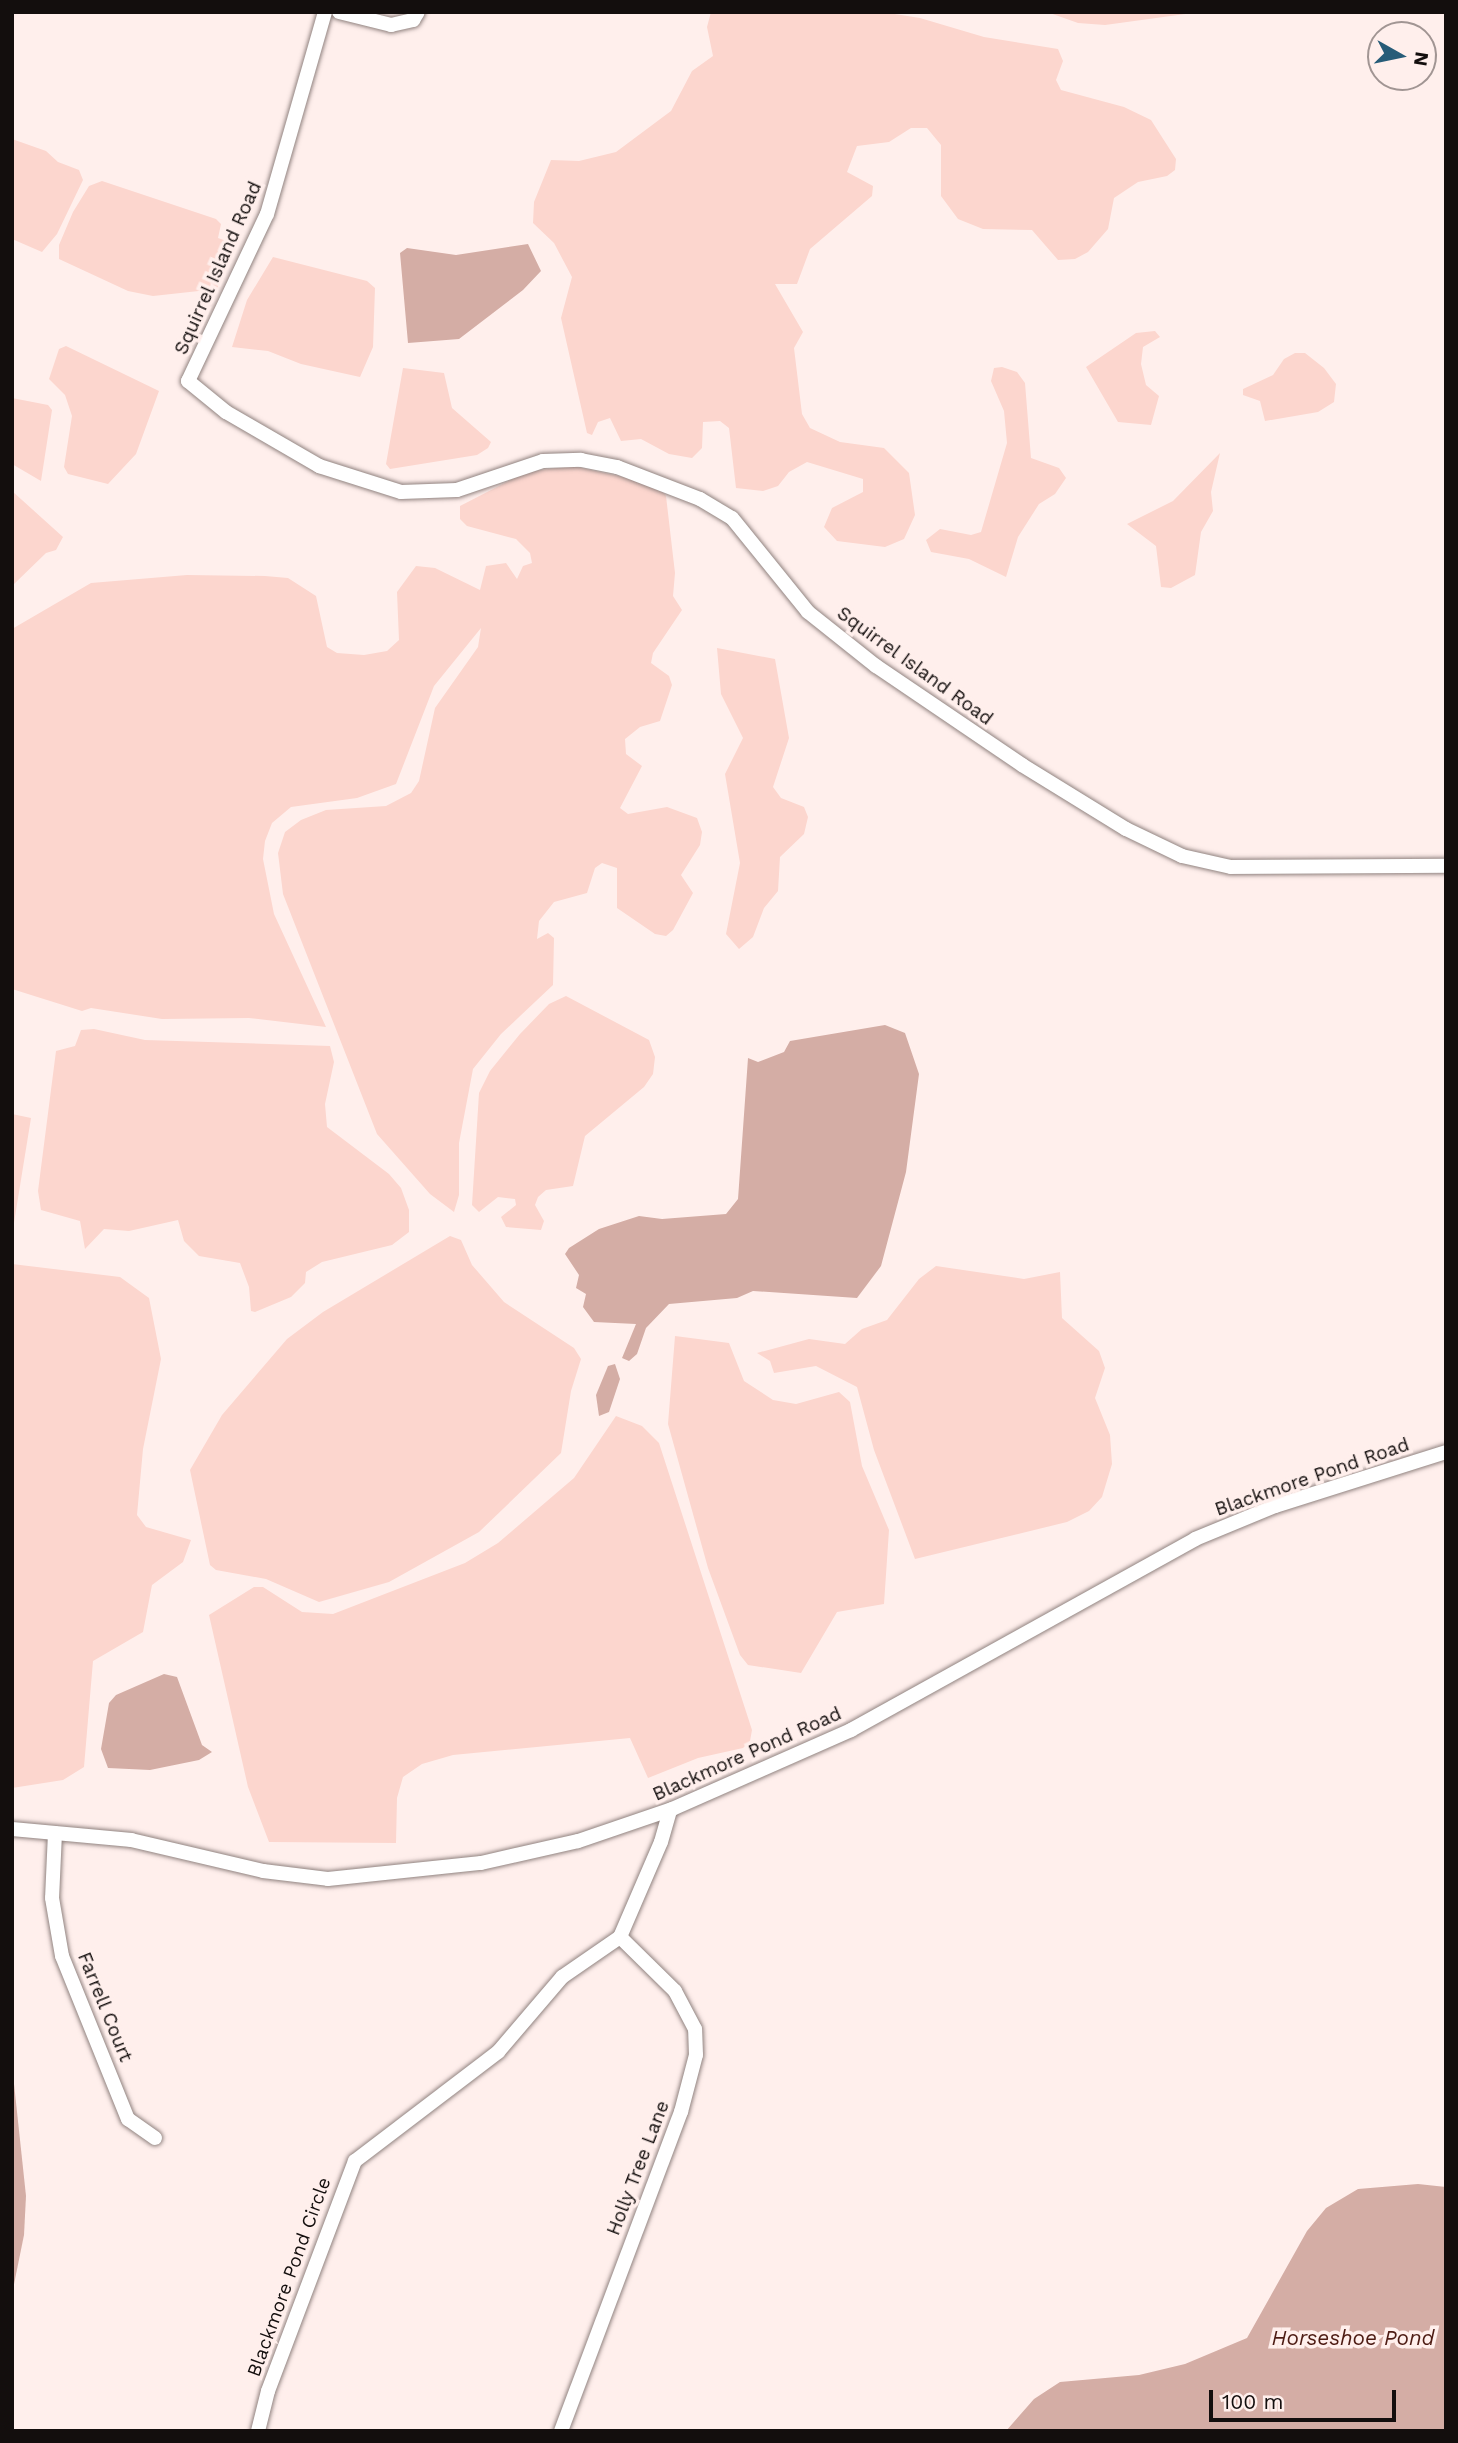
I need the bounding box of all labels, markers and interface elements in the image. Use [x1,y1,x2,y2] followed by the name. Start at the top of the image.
[1367,21,1437,91] north arrow
[1409,50,1434,68] text: N
[169,178,267,358] street label: Squirrel Island Road
[832,602,998,730] street label: Squirrel Island Road
[1212,1433,1412,1521] street label: Blackmore Pond Road
[649,1702,845,1806] street label: Blackmore Pond Road
[73,1949,137,2065] street label: Farrell Court
[602,2097,674,2239] street label: Holly Tree Lane
[242,2174,336,2380] street label: Blackmore Pond Circle
[1271,2325,1435,2351] water label: Horseshoe Pond
[1213,2376,1400,2420] scale bar
[1222,2389,1284,2414] text: 100 m

